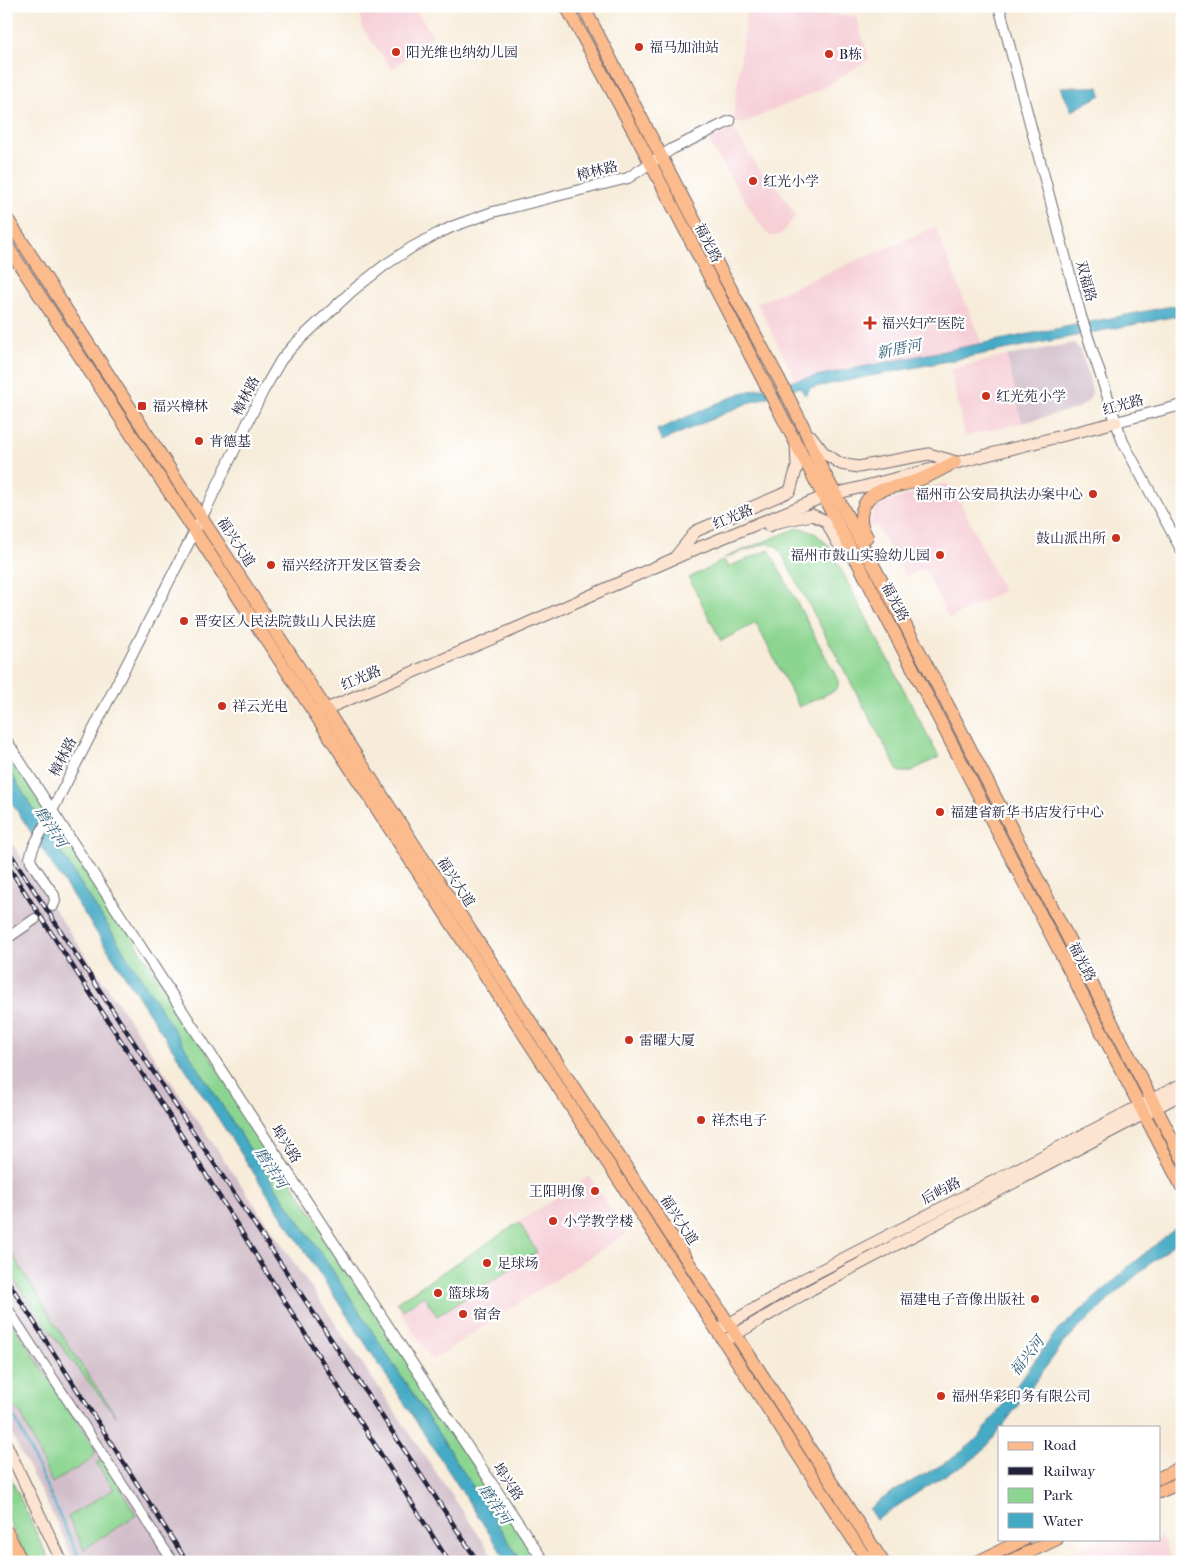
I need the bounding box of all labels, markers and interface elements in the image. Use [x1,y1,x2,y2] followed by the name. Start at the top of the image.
[649,39,719,56] place label: 福马加油站
[633,41,645,53] marker: 福马加油站
[406,44,518,61] place label: 阳光维也纳幼儿园
[390,46,402,58] marker: 阳光维也纳幼儿园
[839,46,862,63] place label: B栋
[823,48,835,60] marker: B栋
[575,158,619,184] street label: 樟林路
[763,173,819,190] place label: 红光小学
[747,175,759,187] marker: 红光小学
[691,220,725,266] street label: 福光路
[1072,259,1100,303] street label: 双福路
[881,315,965,332] place label: 福兴妇产医院
[863,316,877,330] marker: 福兴妇产医院
[875,335,926,362] water label: 新厝河
[229,373,263,419] street label: 樟林路
[996,388,1066,405] place label: 红光苑小学
[980,390,992,402] marker: 红光苑小学
[1101,391,1145,419] street label: 红光路
[152,398,208,415] place label: 福兴樟林
[136,400,148,412] marker: 福兴樟林
[209,433,251,450] place label: 肯德基
[193,435,205,447] marker: 肯德基
[915,486,1083,503] place label: 福州市公安局执法办案中心
[1087,488,1099,500] marker: 福州市公安局执法办案中心
[710,501,756,533] street label: 红光路
[214,514,258,570] street label: 福兴大道
[1036,530,1106,547] place label: 鼓山派出所
[1110,532,1122,544] marker: 鼓山派出所
[790,547,930,564] place label: 福州市鼓山实验幼儿园
[934,549,946,561] marker: 福州市鼓山实验幼儿园
[281,557,421,574] place label: 福兴经济开发区管委会
[265,559,277,571] marker: 福兴经济开发区管委会
[878,579,912,625] street label: 福光路
[194,613,376,630] place label: 晋安区人民法院鼓山人民法庭
[178,615,190,627] marker: 晋安区人民法院鼓山人民法庭
[338,662,384,694] street label: 红光路
[232,698,288,715] place label: 祥云光电
[216,700,228,712] marker: 祥云光电
[46,734,80,780] street label: 樟林路
[31,803,72,853] water label: 磨洋河
[950,804,1104,821] place label: 福建省新华书店发行中心
[934,806,946,818] marker: 福建省新华书店发行中心
[434,854,478,910] street label: 福兴大道
[1065,939,1099,985] street label: 福光路
[639,1032,695,1049] place label: 雷曜大厦
[623,1034,635,1046] marker: 雷曜大厦
[711,1112,767,1129] place label: 祥杰电子
[695,1114,707,1126] marker: 祥杰电子
[267,1122,305,1166] street label: 埠兴路
[251,1144,292,1194] water label: 磨洋河
[918,1174,964,1208] street label: 后屿路
[529,1183,585,1200] place label: 王阳明像
[589,1185,601,1197] marker: 王阳明像
[657,1192,701,1248] street label: 福兴大道
[563,1213,633,1230] place label: 小学教学楼
[547,1215,559,1227] marker: 小学教学楼
[497,1255,539,1272] place label: 足球场
[481,1257,493,1269] marker: 足球场
[448,1285,490,1302] place label: 篮球场
[432,1287,444,1299] marker: 篮球场
[899,1291,1025,1308] place label: 福建电子音像出版社
[1029,1293,1041,1305] marker: 福建电子音像出版社
[473,1306,501,1323] place label: 宿舍
[457,1308,469,1320] marker: 宿舍
[1006,1330,1050,1379] water label: 福兴河
[951,1388,1091,1405] place label: 福州华彩印务有限公司
[935,1390,947,1402] marker: 福州华彩印务有限公司
[998,1426,1160,1540] legend
[1043,1436,1077,1454] text: Road
[489,1460,527,1504] street label: 埠兴路
[1043,1462,1096,1480] text: Railway
[475,1480,517,1530] water label: 磨洋河
[1043,1486,1073,1504] text: Park
[1042,1512,1083,1530] text: Water

